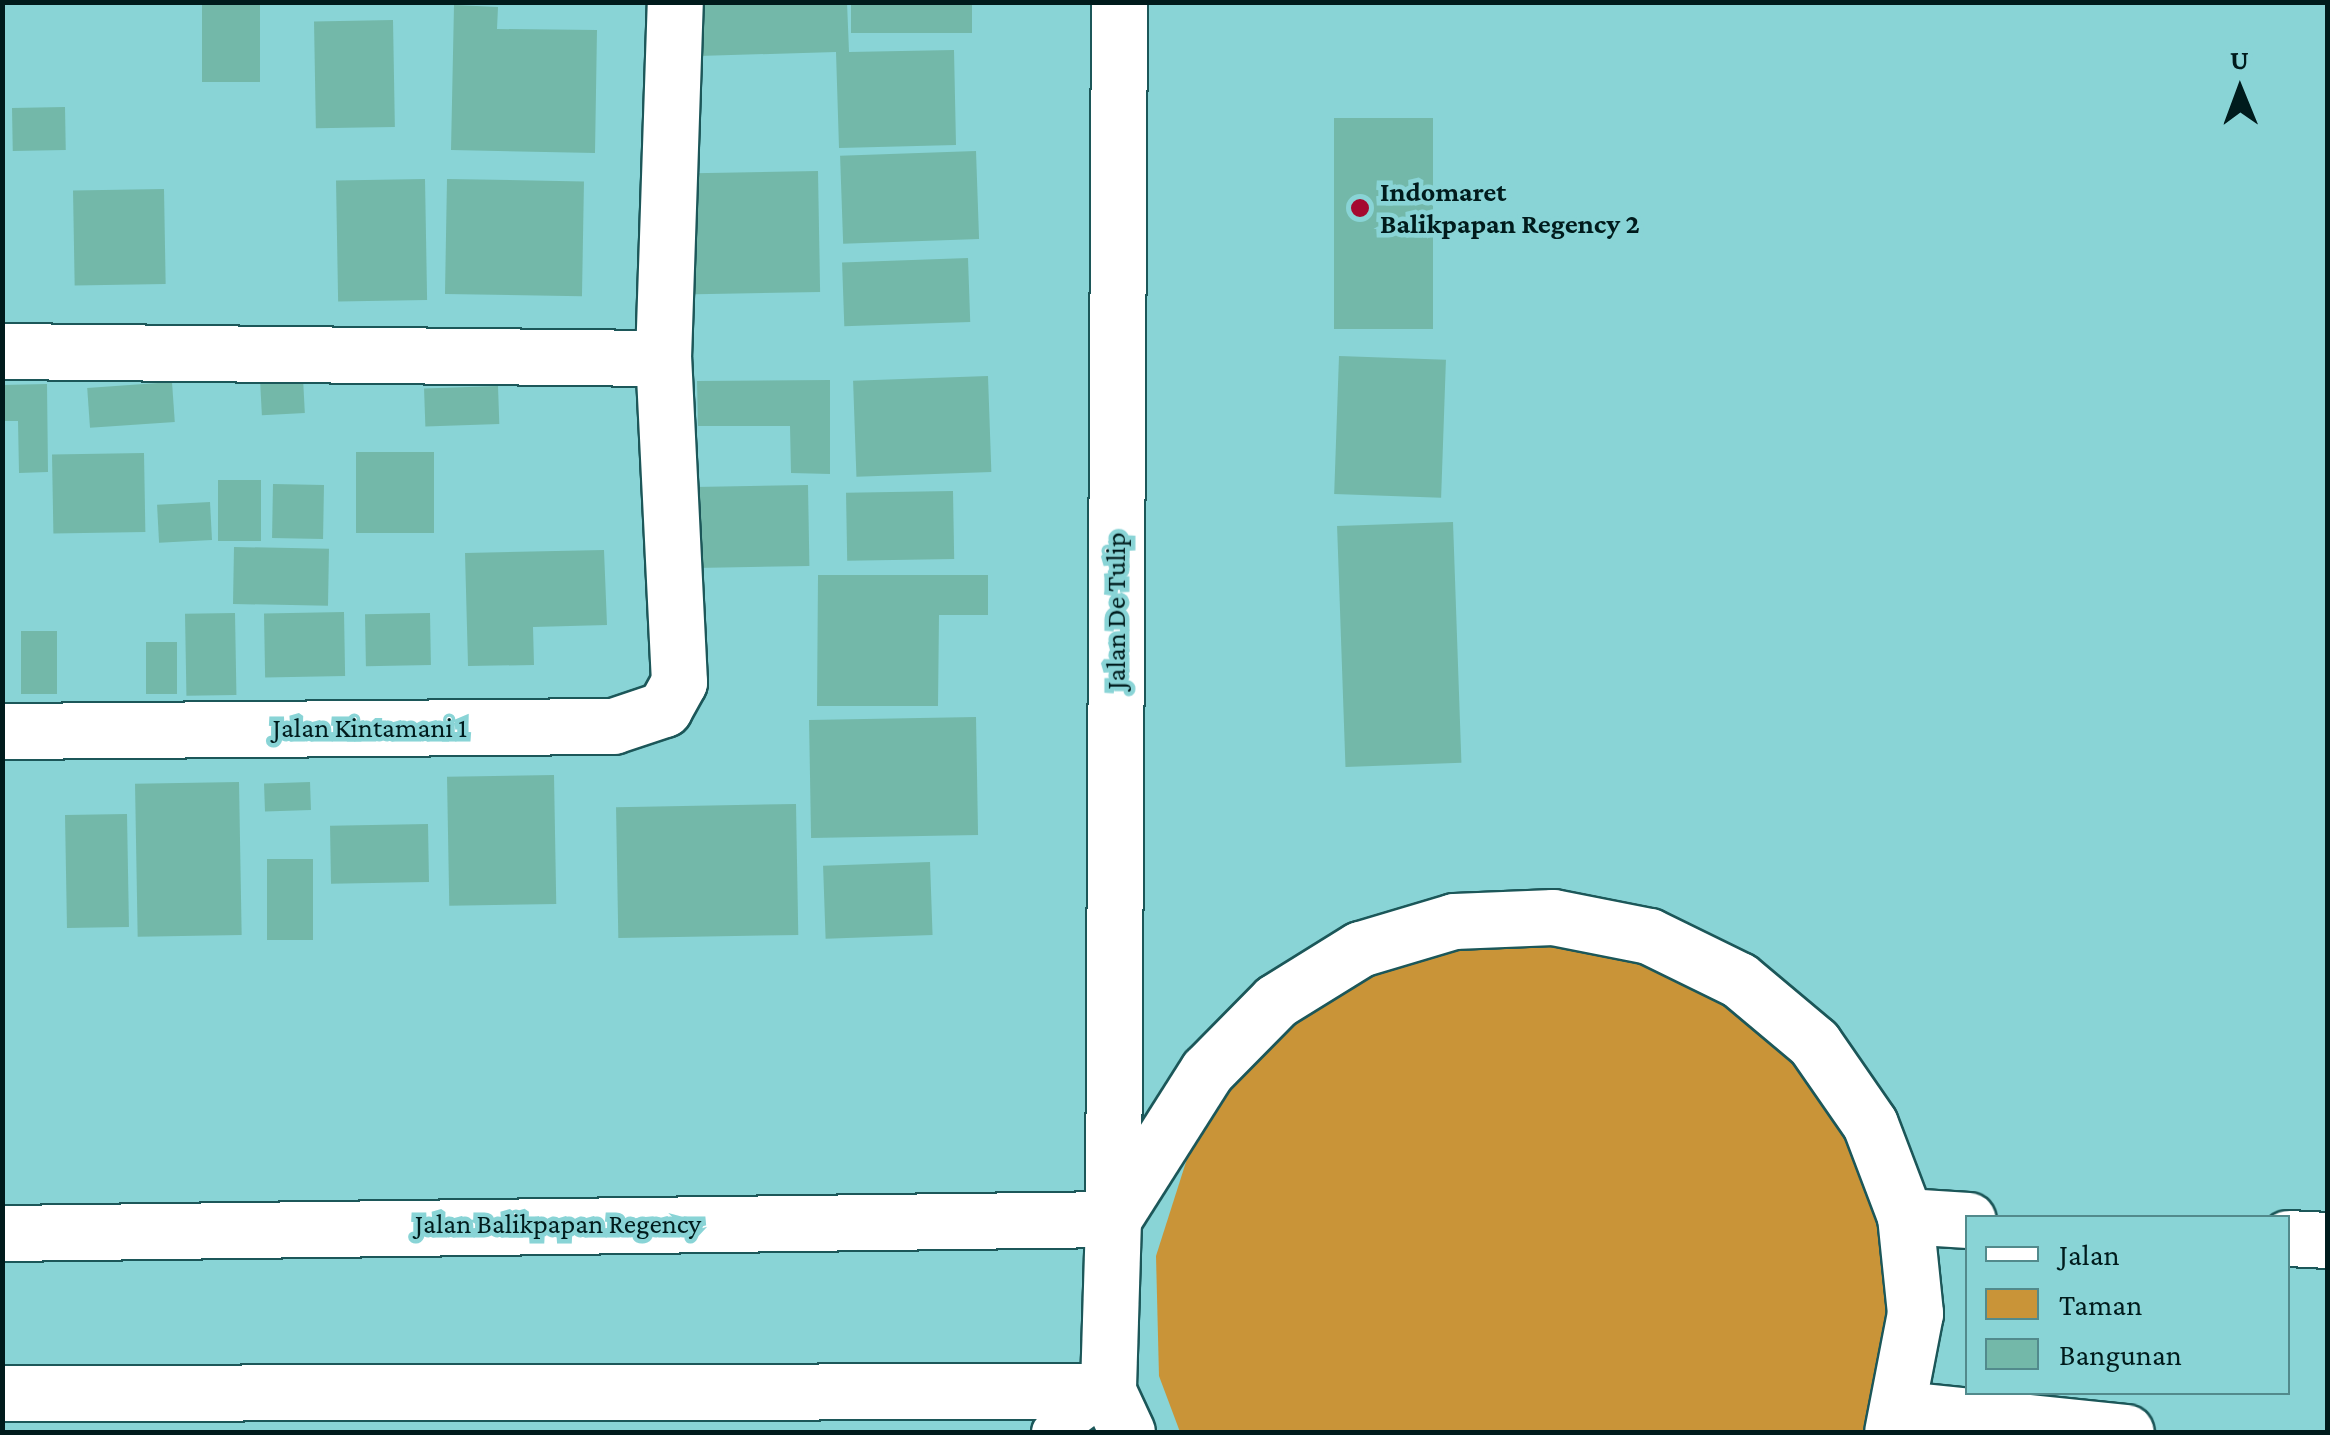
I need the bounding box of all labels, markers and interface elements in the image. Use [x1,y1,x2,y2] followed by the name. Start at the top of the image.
[2190,40,2290,140] north arrow
[2230,44,2249,75] text: U
[1380,175,1640,241] place label: Indomaret Balikpapan Regency 2
[1349,197,1371,219] marker: Indomaret Balikpapan Regency 2
[1099,532,1133,690] street label: Jalan De Tulip
[273,711,467,745] street label: Jalan Kintamani 1
[415,1207,701,1241] street label: Jalan Balikpapan Regency
[1965,1215,2290,1395] legend
[2059,1238,2120,1271] text: Jalan
[2059,1288,2142,1321] text: Taman
[2059,1338,2182,1371] text: Bangunan

